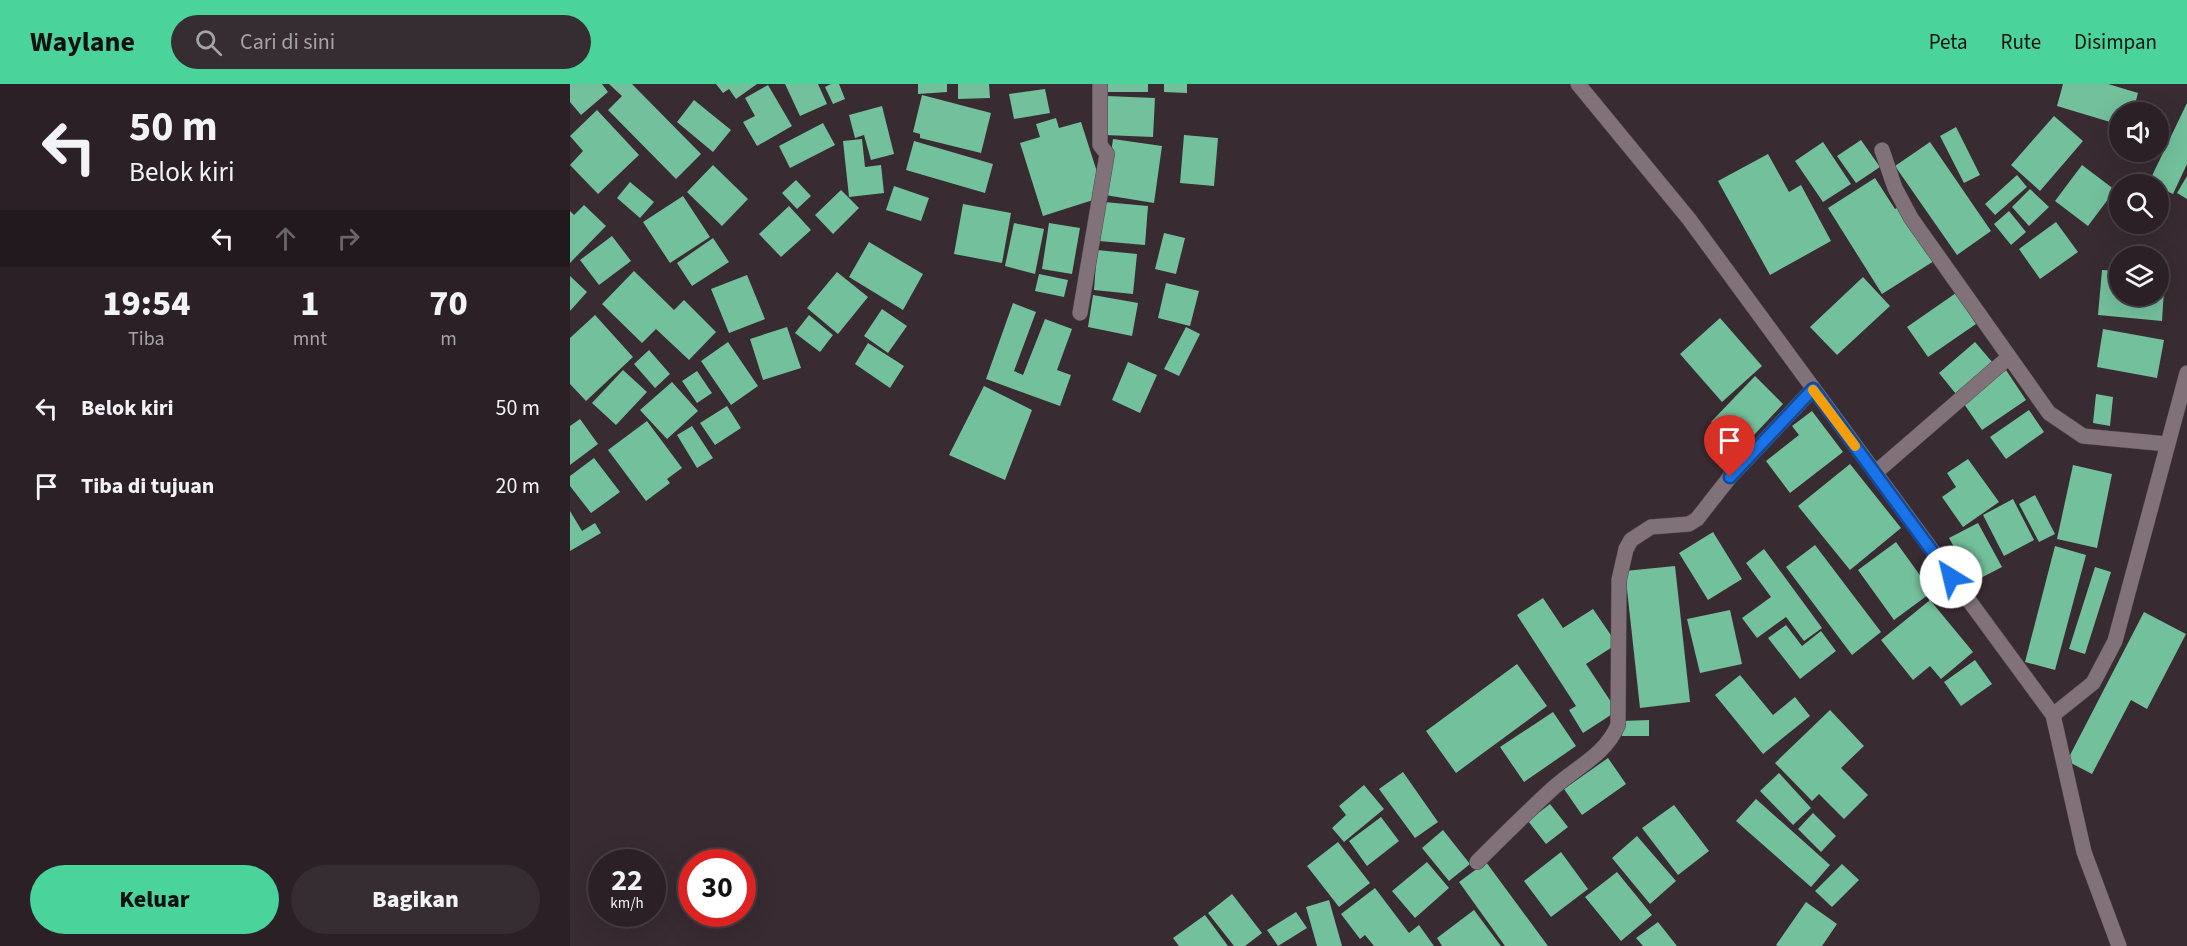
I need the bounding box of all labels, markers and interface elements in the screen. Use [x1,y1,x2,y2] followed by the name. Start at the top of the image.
[171,15,591,69] search box
[30,22,135,62] text: Waylane
[192,26,225,59] icon: search
[240,26,335,58] text: Cari di sini
[1929,27,1967,57] text: Peta
[2000,27,2041,57] text: Rute
[2074,27,2157,57] text: Disimpan
[129,97,218,157] text: 50 m
[2109,102,2169,306] map controls
[2109,102,2169,162] button: sound
[30,108,108,186] icon: left
[129,153,235,192] text: Belok kiri
[2109,174,2169,234] button: search
[206,222,239,255] icon: left
[269,222,302,255] icon: ahead
[332,222,365,255] icon: right
[2109,246,2169,306] button: layers
[102,278,190,329] text: 19:54
[300,278,319,329] text: 1
[429,278,468,329] text: 70
[128,325,165,353] text: Tiba
[293,325,327,353] text: mnt
[440,325,457,353] text: m
[30,392,63,425] icon: left
[81,392,174,424] text: Belok kiri
[495,392,540,424] text: 50 m
[1704,415,1755,477] pin
[1713,424,1746,457] icon: arrive
[30,470,63,503] icon: arrive
[81,470,214,502] text: Tiba di tujuan
[495,470,540,502] text: 20 m
[1919,545,1983,609] position arrow
[678,849,756,927] speed limit sign: 30
[611,859,643,902] text: 22
[30,865,279,934] button: Keluar
[291,865,540,934] button: Bagikan
[610,893,644,914] text: km/h

